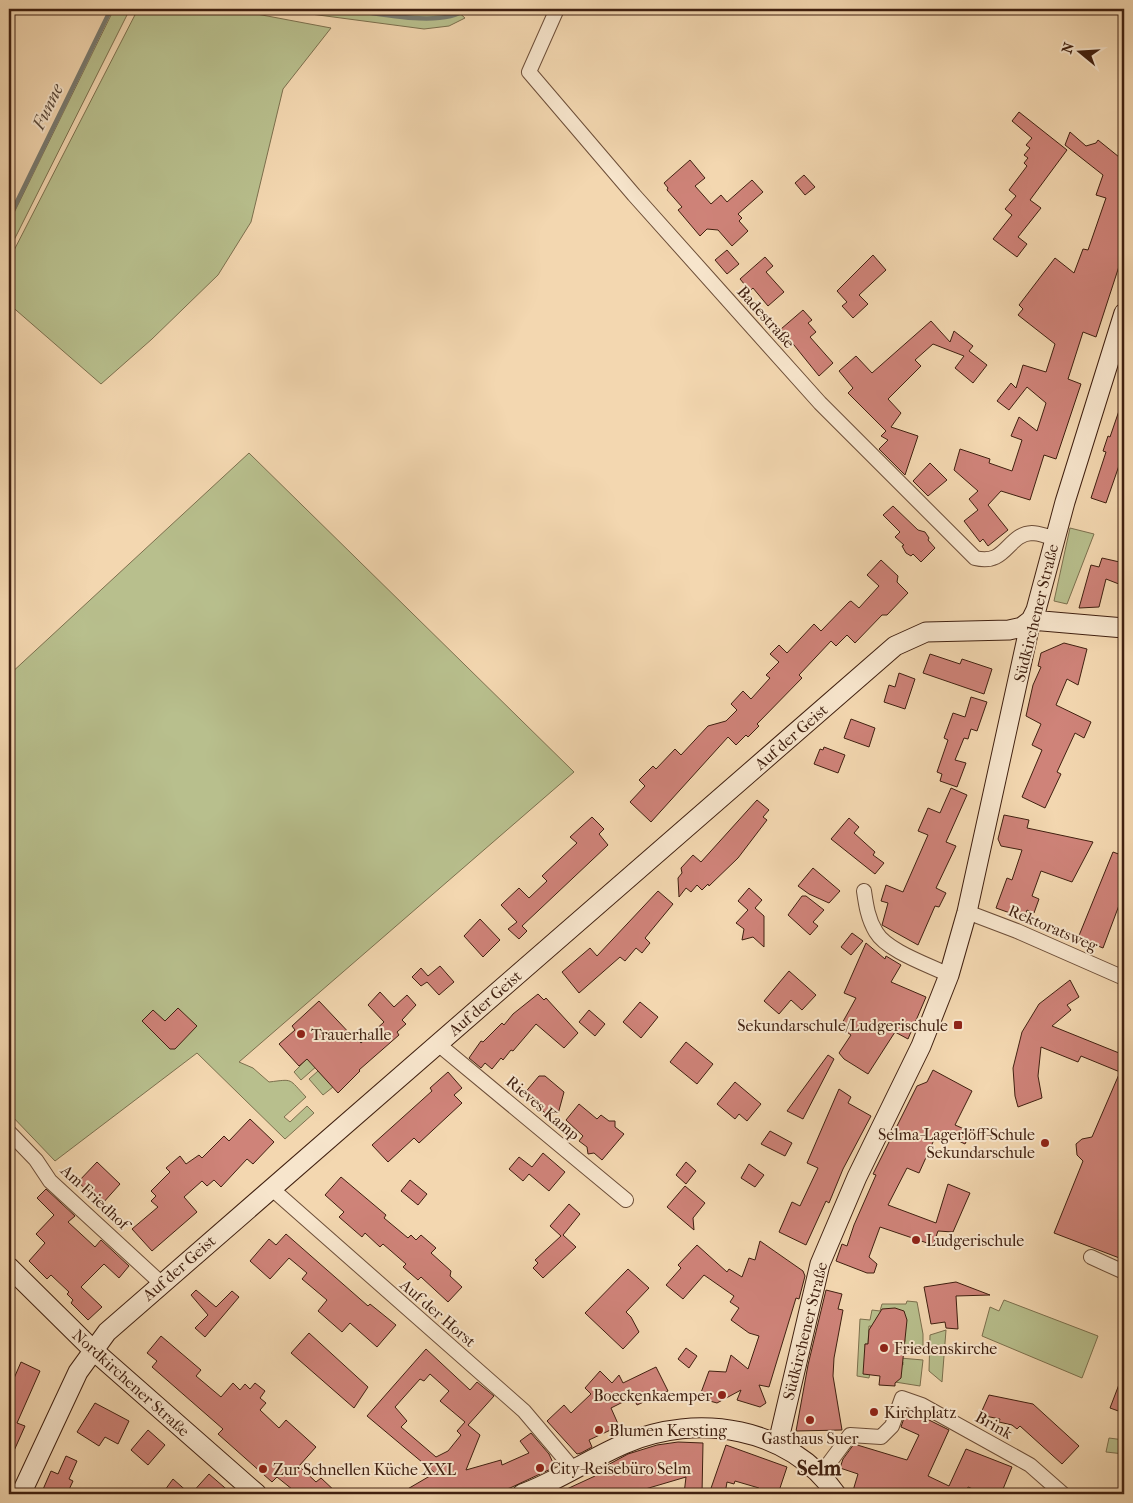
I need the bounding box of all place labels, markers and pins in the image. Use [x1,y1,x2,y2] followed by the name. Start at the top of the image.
[737,1016,948,1035] place label: Sekundarschule/Ludgerischule
[952,1019,964,1031] marker: Sekundarschule/Ludgerischule
[311,1025,392,1044] place label: Trauerhalle
[295,1028,307,1040] marker: Trauerhalle
[878,1125,1035,1162] place label: Selma-Lagerlöff-Schule Sekundarschule
[1039,1137,1051,1149] marker: Selma-Lagerlöff-Schule Sekundarschule
[926,1231,1024,1250] place label: Ludgerischule
[910,1234,922,1246] marker: Ludgerischule
[894,1339,997,1358] place label: Friedenskirche
[878,1342,890,1354] marker: Friedenskirche
[593,1386,712,1405] place label: Boeckenkaemper
[716,1389,728,1401] marker: Boeckenkaemper
[884,1403,956,1422] place label: Kirchplatz
[868,1406,880,1418] marker: Kirchplatz
[804,1414,816,1426] marker: Gasthaus Suer
[609,1421,727,1440] place label: Blumen Kersting
[593,1424,605,1436] marker: Blumen Kersting
[762,1429,859,1448] place label: Gasthaus Suer
[550,1459,692,1478] place label: City-Reisebüro Selm
[273,1460,456,1479] place label: Zur Schnellen Küche XXL
[534,1462,546,1474] marker: City-Reisebüro Selm
[257,1463,269,1475] marker: Zur Schnellen Küche XXL

